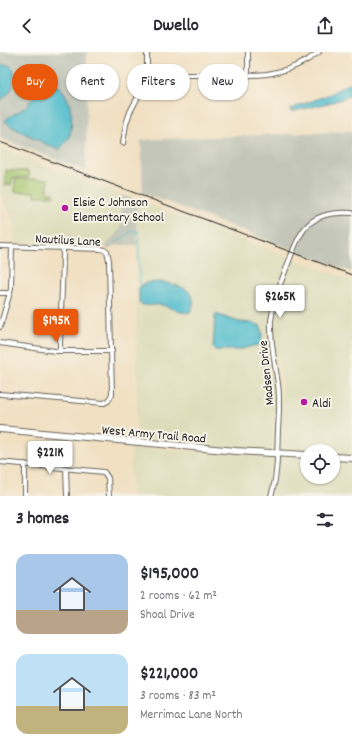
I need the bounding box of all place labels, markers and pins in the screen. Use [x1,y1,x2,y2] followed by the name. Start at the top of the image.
[73,194,164,228] place label: Elsie C Johnson Elementary School
[60,203,70,213] marker: Elsie C Johnson Elementary School
[252,285,308,319] pin: $265K
[28,309,84,343] pin: $195K
[312,395,331,414] place label: Aldi
[299,397,309,407] marker: Aldi
[22,441,78,475] pin: $221K

